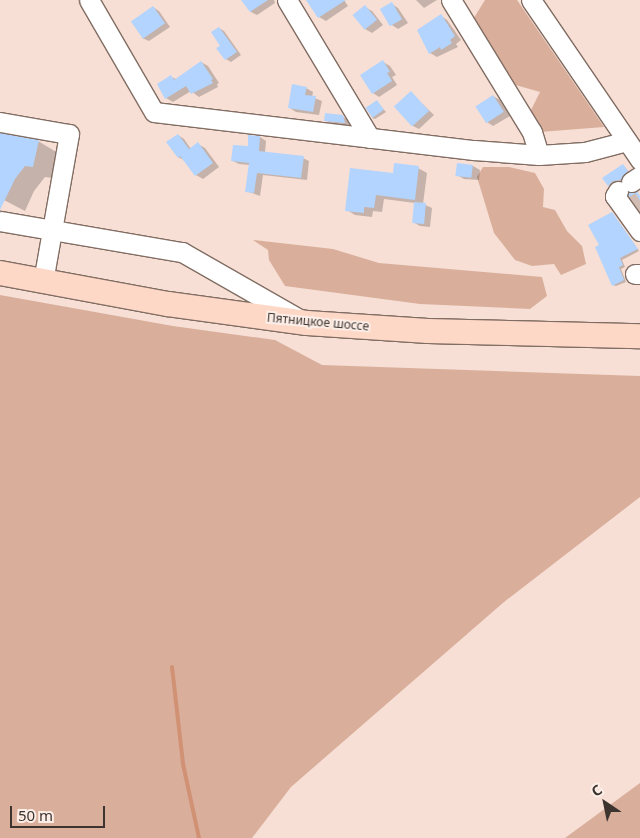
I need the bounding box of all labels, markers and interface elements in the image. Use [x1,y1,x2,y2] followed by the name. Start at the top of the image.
[266,310,370,334] street label: Пятницкое шоссе
[580,778,630,828] north arrow
[587,780,605,801] text: С
[12,796,108,828] scale bar
[18,805,53,825] text: 50 m

